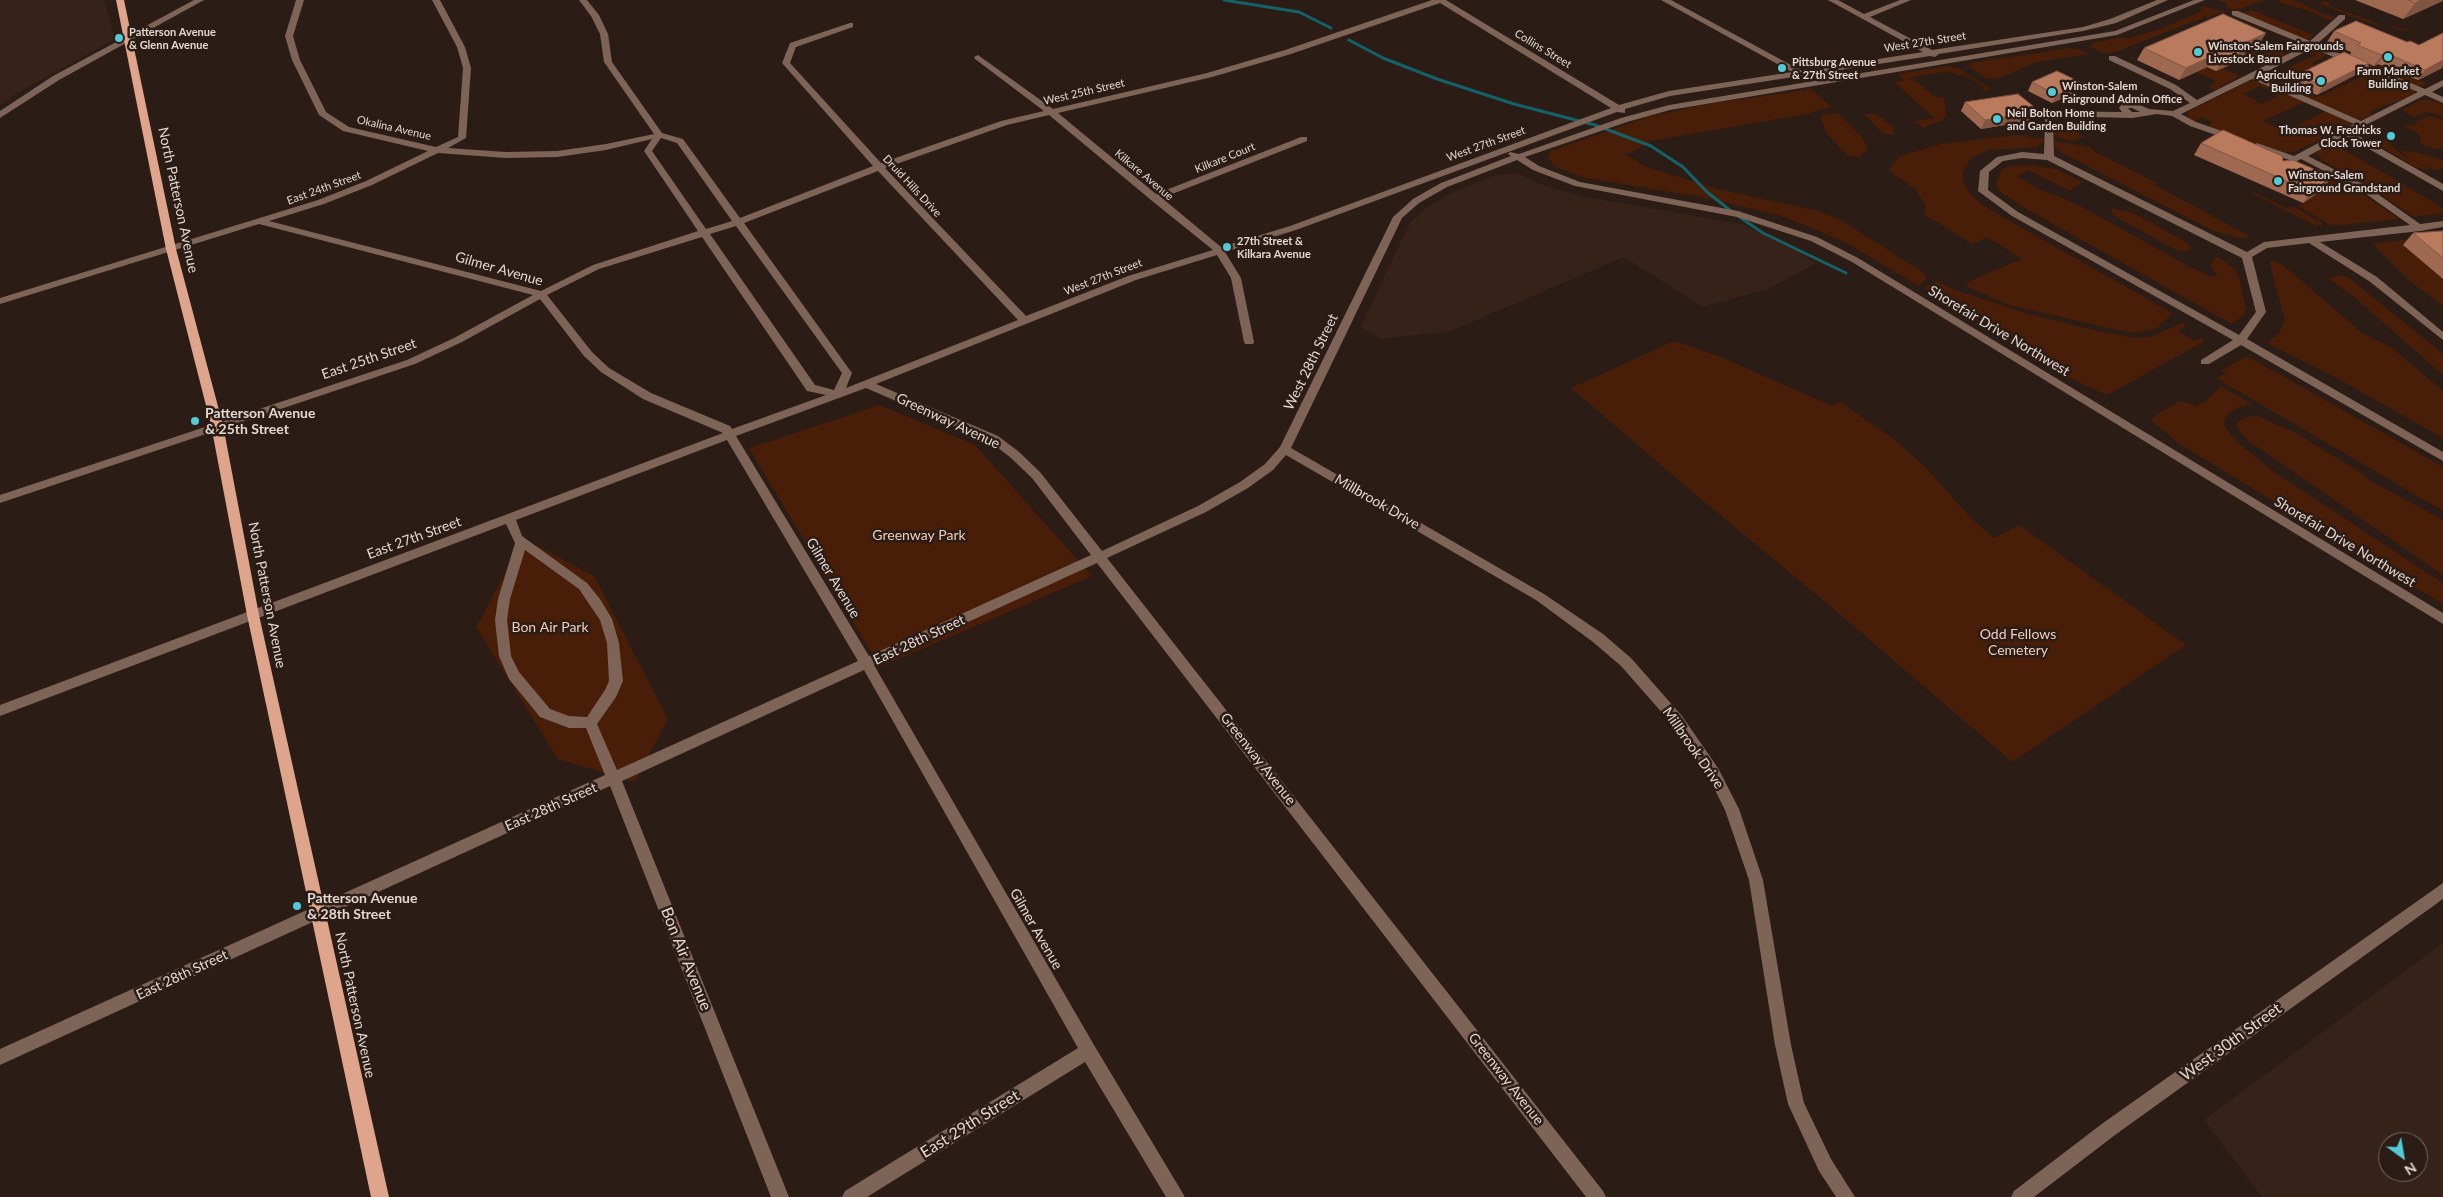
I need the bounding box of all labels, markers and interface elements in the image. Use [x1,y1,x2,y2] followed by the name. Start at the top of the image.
[129,25,216,51] place label: Patterson Avenue & Glenn Avenue
[1512,27,1574,71] street label: Collins Street
[1883,29,1967,55] street label: West 27th Street
[113,32,125,44] marker: Patterson Avenue & Glenn Avenue
[2208,39,2344,65] place label: Winston-Salem Fairgrounds Livestock Barn
[2192,46,2204,58] marker: Winston-Salem Fairgrounds Livestock Barn
[2382,51,2394,63] marker: Farm Market Building
[1792,55,1876,81] place label: Pittsburg Avenue & 27th Street
[1776,62,1788,74] marker: Pittsburg Avenue & 27th Street
[2357,64,2419,90] place label: Farm Market Building
[2256,68,2311,94] place label: Agriculture Building
[2315,75,2327,87] marker: Agriculture Building
[1042,76,1126,108] street label: West 25th Street
[2062,79,2182,105] place label: Winston-Salem Fairground Admin Office
[2046,86,2058,98] marker: Winston-Salem Fairground Admin Office
[2007,106,2106,132] place label: Neil Bolton Home and Garden Building
[356,113,432,143] street label: Okalina Avenue
[1991,113,2003,125] marker: Neil Bolton Home and Garden Building
[2279,123,2381,149] place label: Thomas W. Fredricks Clock Tower
[1445,124,1527,164] street label: West 27th Street
[154,126,202,274] street label: North Patterson Avenue
[2385,130,2397,142] marker: Thomas W. Fredricks Clock Tower
[1193,140,1257,176] street label: Kilkare Court
[1112,147,1176,203] street label: Kilkare Avenue
[880,152,944,220] street label: Druid Hills Drive
[285,168,363,208] street label: East 24th Street
[2288,168,2400,194] place label: Winston-Salem Fairground Grandstand
[2272,175,2284,187] marker: Winston-Salem Fairground Grandstand
[1237,234,1311,260] place label: 27th Street & Kilkara Avenue
[1221,241,1233,253] marker: 27th Street & Kilkara Avenue
[453,248,545,290] street label: Gilmer Avenue
[1062,256,1144,298] street label: West 27th Street
[1925,282,2073,380] street label: Shorefair Drive Northwest
[1280,311,1342,413] street label: West 28th Street
[319,335,419,383] street label: East 25th Street
[894,390,1002,452] street label: Greenway Avenue
[205,405,315,438] place label: Patterson Avenue & 25th Street
[189,415,201,427] marker: Patterson Avenue & 25th Street
[1331,471,1423,533] street label: Millbrook Drive
[2271,493,2419,591] street label: Shorefair Drive Northwest
[365,513,463,563] street label: East 27th Street
[245,520,289,670] street label: North Patterson Avenue
[872,527,966,543] park label: Greenway Park
[802,535,864,621] street label: Gilmer Avenue
[871,611,967,669] street label: East 28th Street
[511,619,589,635] park label: Bon Air Park
[1980,626,2056,658] park label: Odd Fellows Cemetery
[1659,704,1727,792] street label: Millbrook Drive
[1217,710,1299,808] street label: Greenway Avenue
[502,779,600,835] street label: East 28th Street
[1006,885,1066,973] street label: Gilmer Avenue
[307,890,417,922] place label: Patterson Avenue & 28th Street
[291,900,303,912] marker: Patterson Avenue & 28th Street
[657,904,715,1014] street label: Bon Air Avenue
[331,931,379,1079] street label: North Patterson Avenue
[134,946,230,1004] street label: East 28th Street
[2177,999,2285,1085] street label: West 30th Street
[1465,1030,1547,1128] street label: Greenway Avenue
[917,1086,1023,1162] street label: East 29th Street
[2378,1132,2428,1182] north arrow
[2402,1159,2420,1179] text: N

